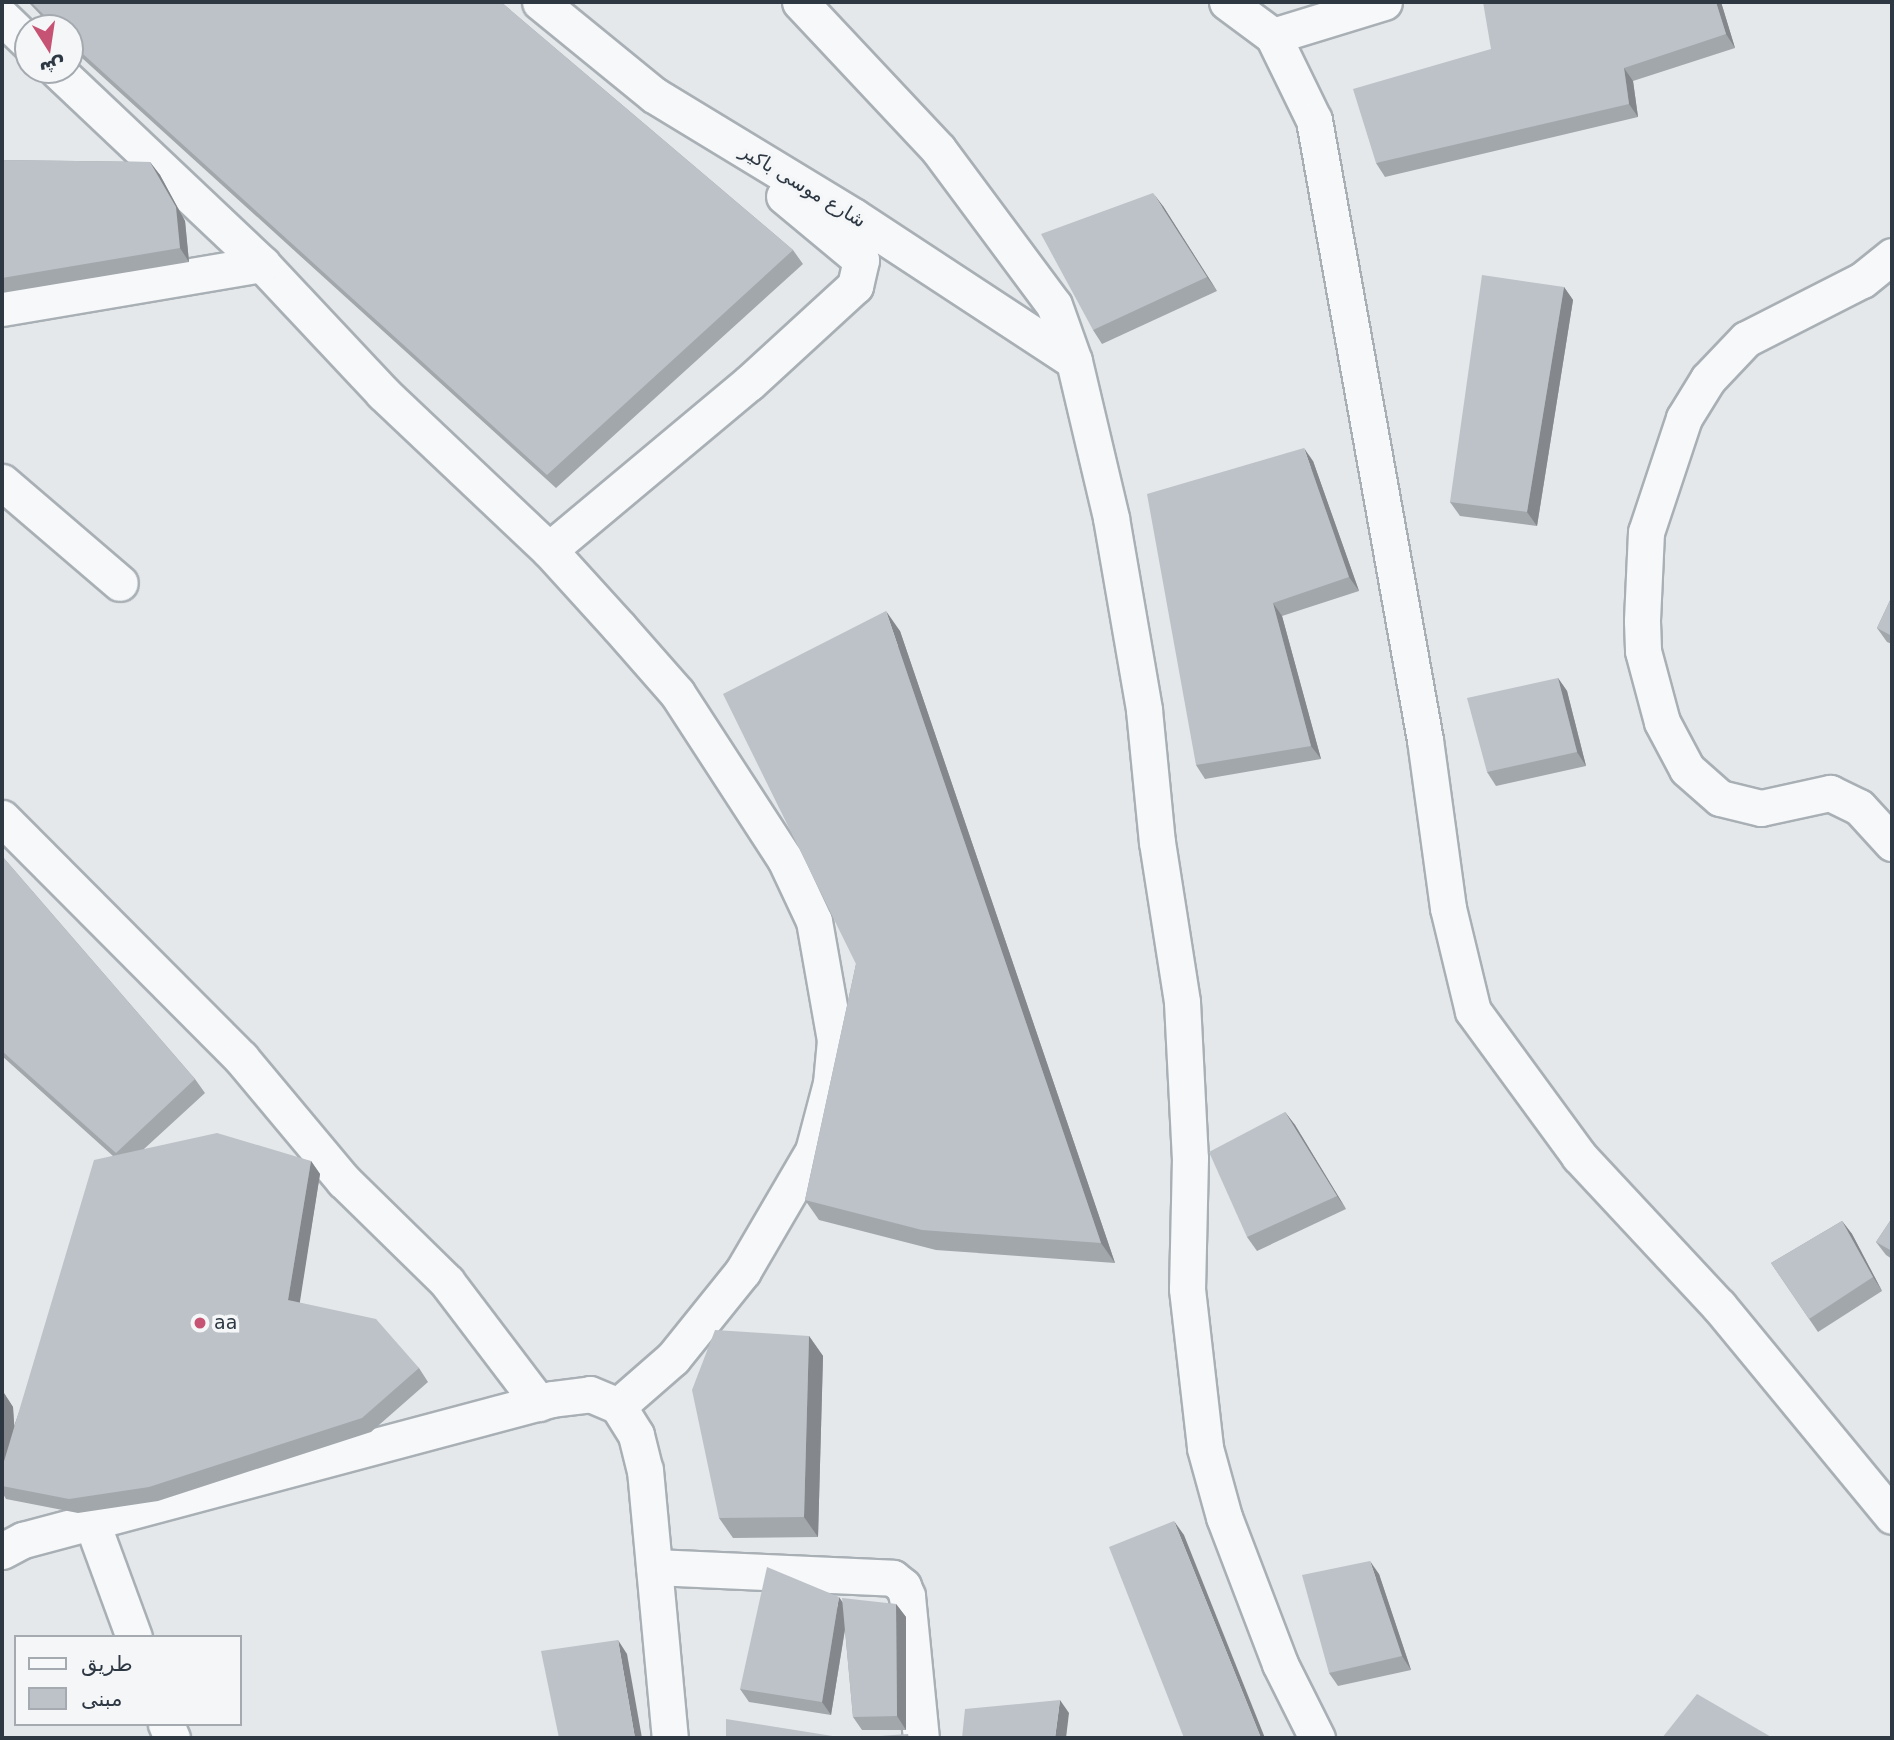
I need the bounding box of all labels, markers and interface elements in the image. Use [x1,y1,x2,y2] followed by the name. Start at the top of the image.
[14,14,84,84] north arrow
[38,54,68,81] text: ش
[736,140,870,232] street label: شارع موسى باكير
[214,1312,237,1334] place label: aa
[192,1315,208,1331] marker: aa
[14,1635,242,1726] legend
[81,1652,133,1676] text: طريق
[81,1687,122,1711] text: مبنى

